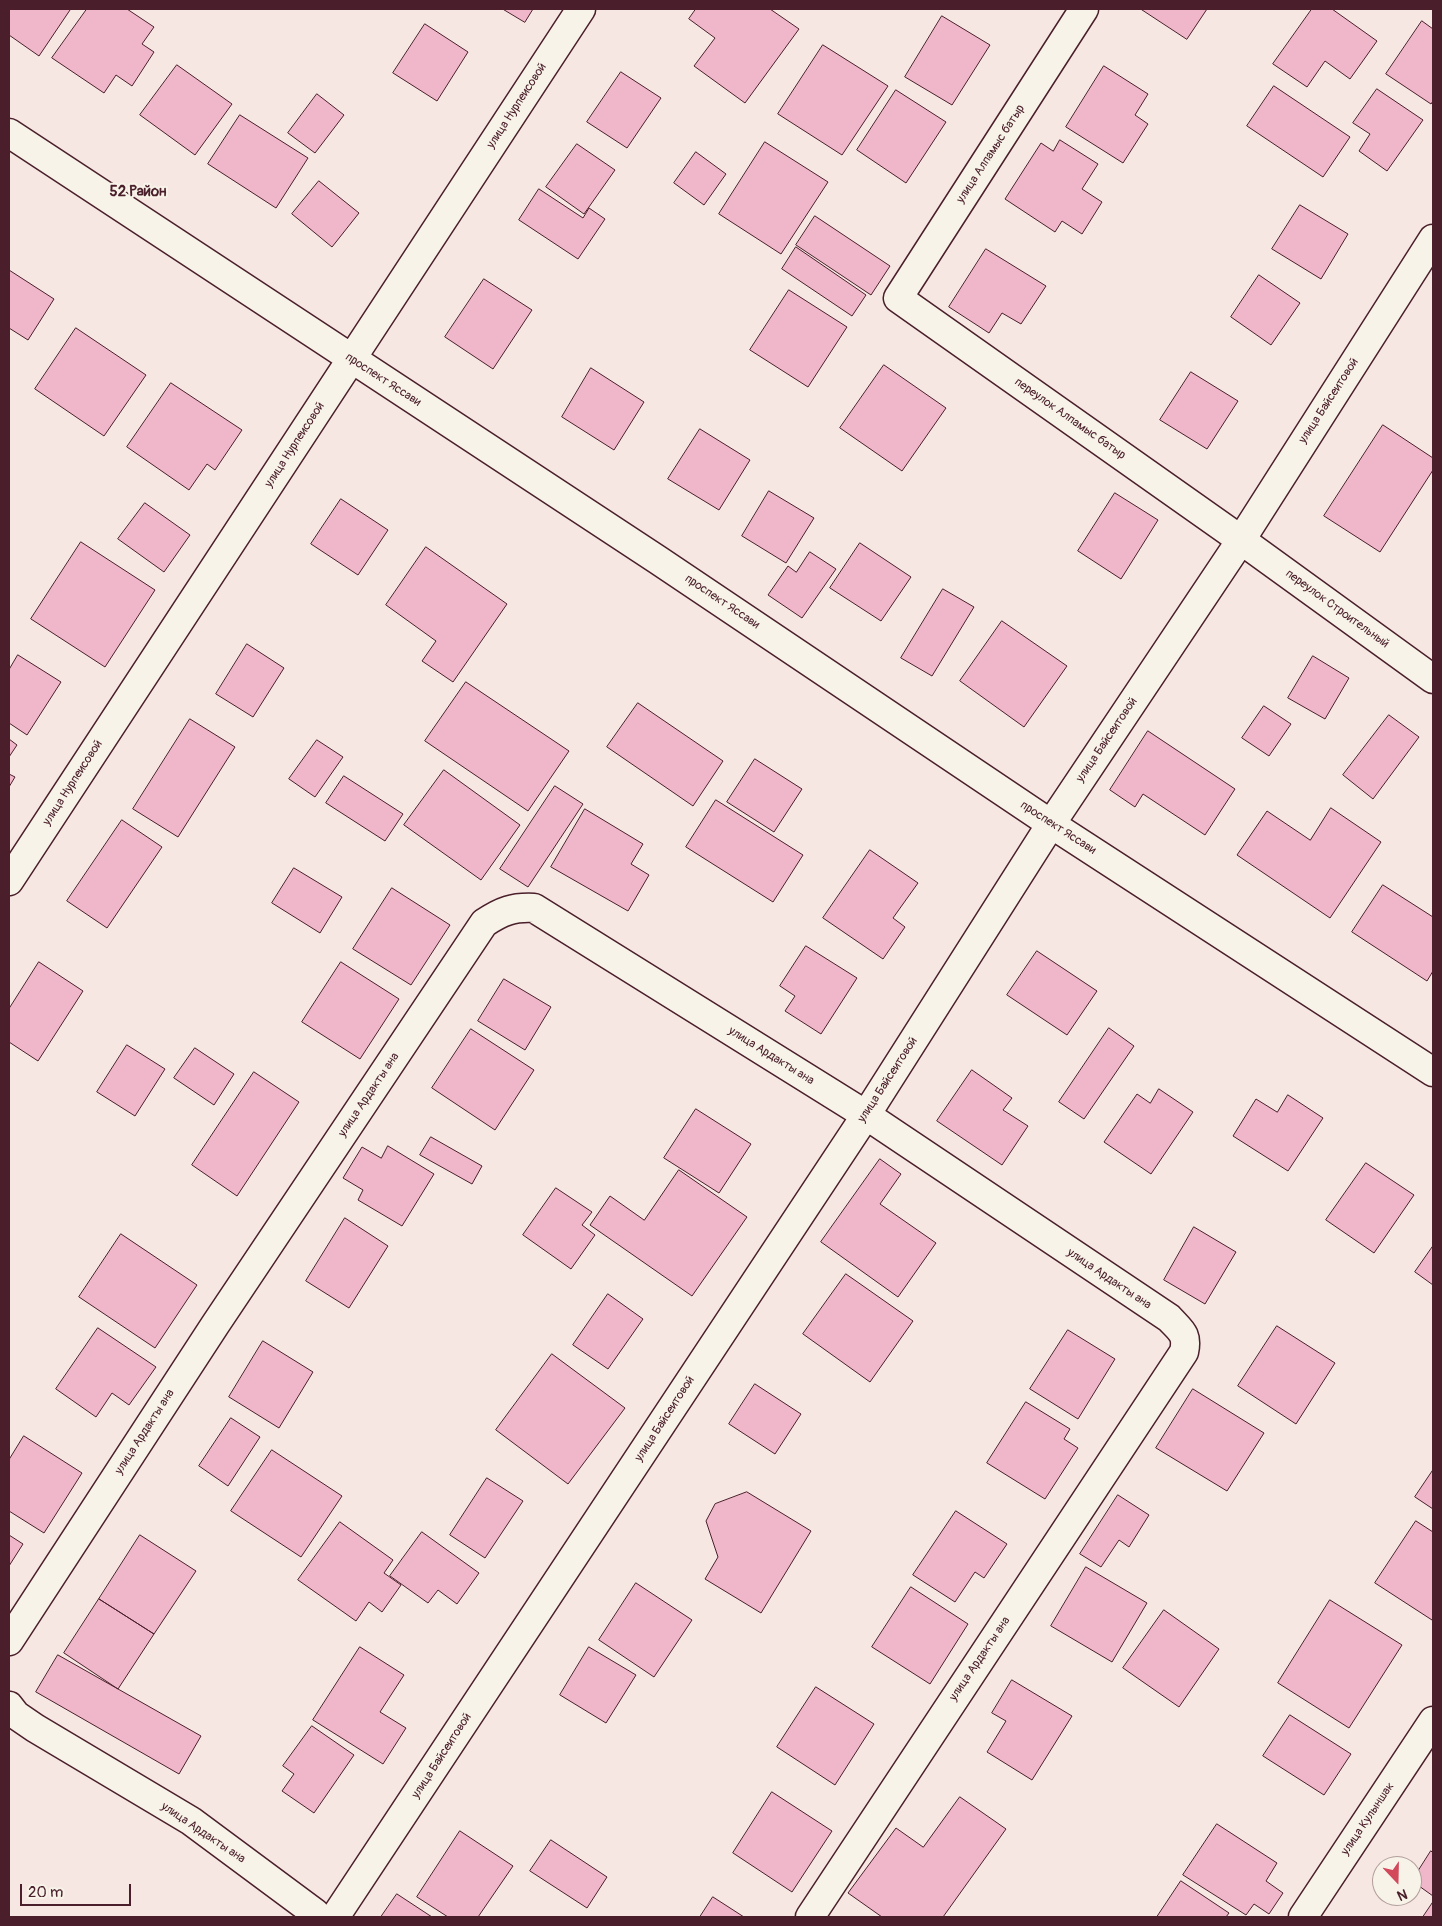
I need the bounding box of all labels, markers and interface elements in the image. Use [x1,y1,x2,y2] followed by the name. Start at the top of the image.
[484,61,550,151] street label: улица Нурпеисовой
[954,102,1028,206] street label: улица Алпамыс батыр
[110,183,166,201] district label: 52 Район
[343,350,423,410] street label: проспект Яссави
[1296,356,1362,446] street label: улица Байсеитовой
[1012,375,1128,463] street label: переулок Алпамыс батыр
[262,400,328,490] street label: улица Нурпеисовой
[1282,567,1392,651] street label: переулок Строительный
[682,572,762,632] street label: проспект Яссави
[1073,695,1141,785] street label: улица Байсеитовой
[40,738,106,828] street label: улица Нурпеисовой
[1018,798,1098,858] street label: проспект Яссави
[725,1024,817,1088] street label: улица Ардакты ана
[855,1035,921,1125] street label: улица Байсеитовой
[336,1050,402,1140] street label: улица Ардакты ана
[1064,1246,1154,1312] street label: улица Ардакты ана
[632,1374,698,1464] street label: улица Байсеитовой
[112,1387,178,1477] street label: улица Ардакты ана
[947,1614,1013,1704] street label: улица Ардакты ана
[409,1711,475,1801] street label: улица Байсеитовой
[1338,1780,1398,1858] street label: улица Кулыншак
[158,1800,248,1866] street label: улица Ардакты ана
[1372,1856,1422,1906] north arrow
[22,1874,134,1906] scale bar
[28,1883,63,1902] text: 20 m
[1395,1885,1410,1904] text: N

